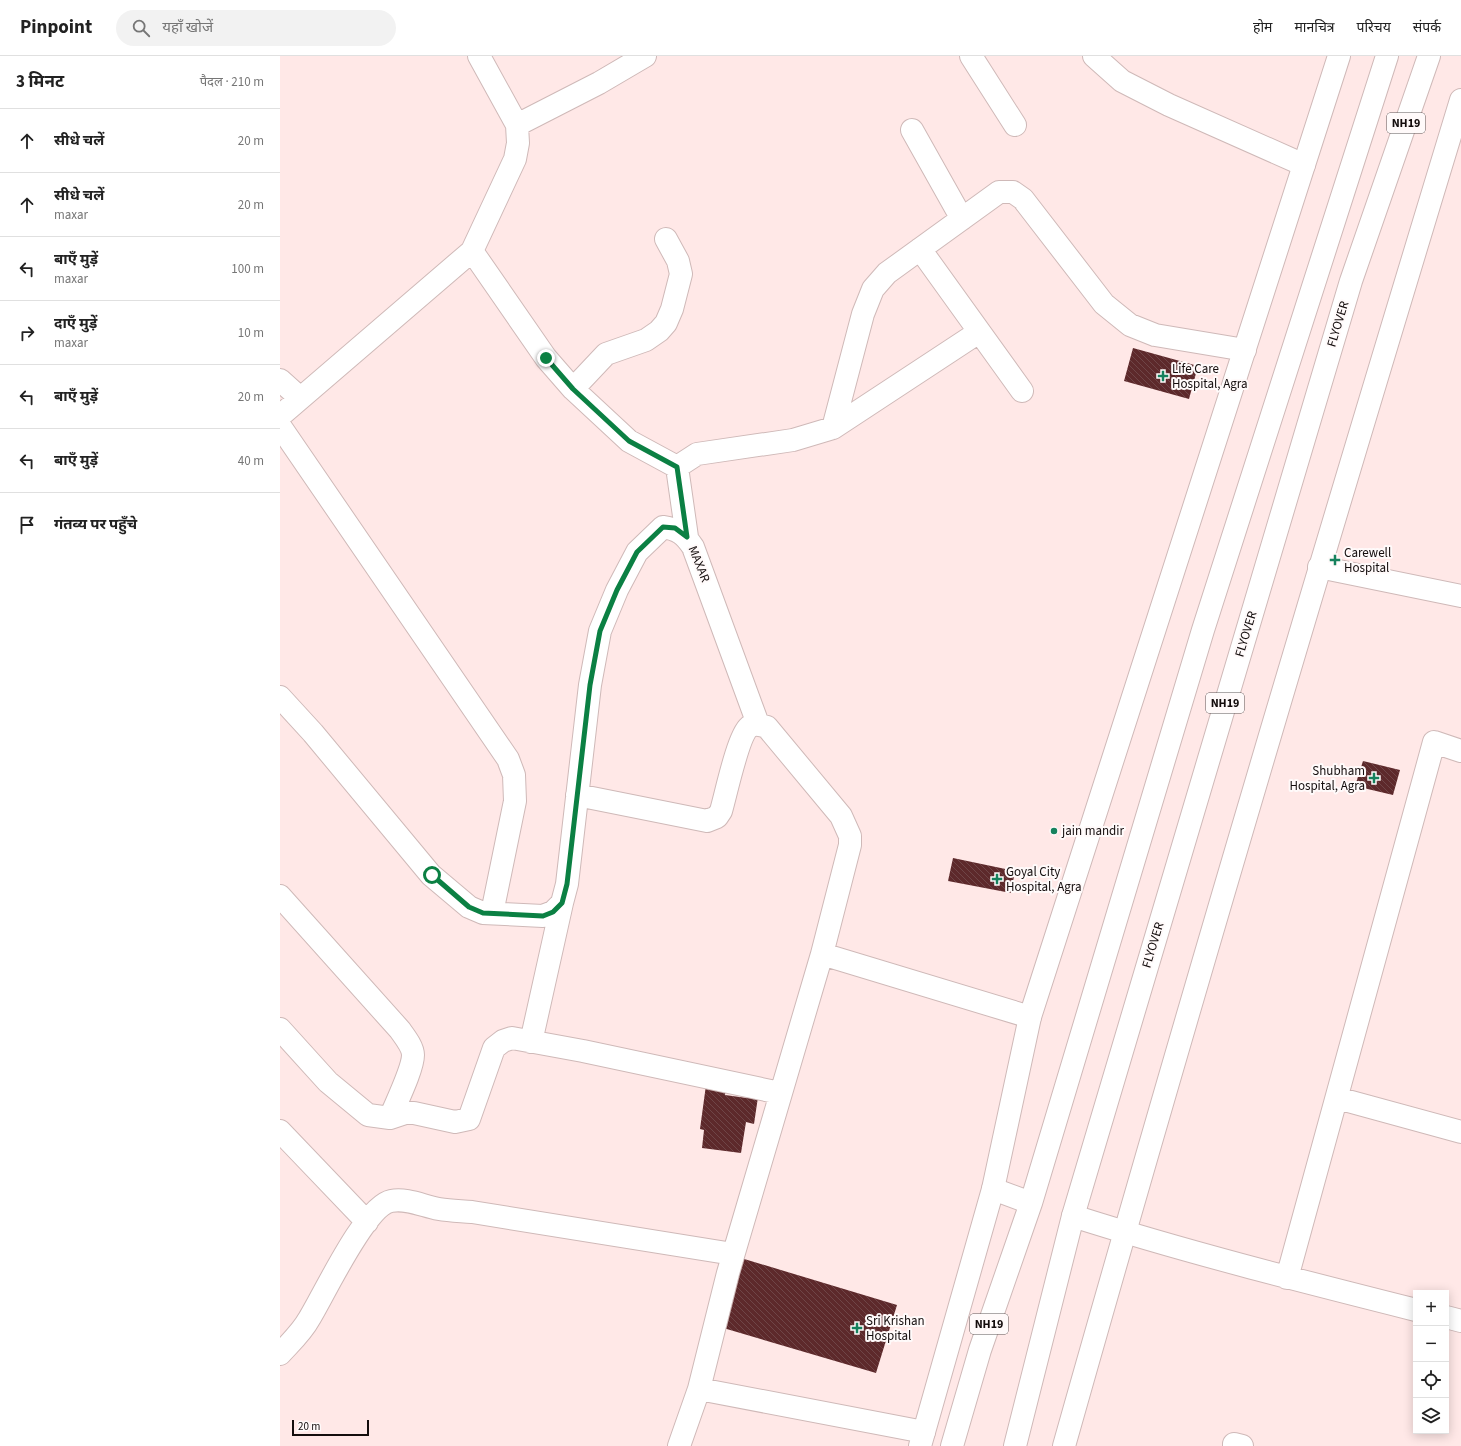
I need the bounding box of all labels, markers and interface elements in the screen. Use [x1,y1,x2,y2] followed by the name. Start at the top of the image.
[116,10,396,46] search box
[20,14,92,41] text: Pinpoint
[130,17,152,39] icon: search
[162,17,213,38] text: यहाँ खोजें
[1253,18,1272,38] text: होम
[1294,18,1335,38] text: मानचित्र
[1357,18,1391,38] text: परिचय
[1413,18,1441,38] text: संपर्क
[16,70,64,94] text: 3 मिनट
[200,73,264,91] text: पैदल · 210 m
[1387,113,1425,133] road number: NH19
[16,130,38,152] icon: ahead
[54,130,104,151] text: सीधे चलें
[238,132,264,150] text: 20 m
[54,185,104,206] text: सीधे चलें
[16,194,38,216] icon: ahead
[238,196,264,214] text: 20 m
[54,206,88,224] text: maxar
[54,249,98,270] text: बाएँ मुड़ें
[16,258,38,280] icon: left
[231,260,264,278] text: 100 m
[54,270,88,288] text: maxar
[1322,298,1354,349] street label: FLYOVER
[54,313,97,334] text: दाएँ मुड़ें
[16,322,38,344] icon: right
[238,324,264,342] text: 10 m
[54,334,88,352] text: maxar
[537,349,555,367] route end
[1172,360,1248,393] place label: Life Care Hospital, Agra
[1157,370,1169,382] marker: Life Care Hospital, Agra
[16,386,38,408] icon: left
[54,386,98,407] text: बाएँ मुड़ें
[238,388,264,406] text: 20 m
[16,450,38,472] icon: left
[54,450,98,471] text: बाएँ मुड़ें
[238,452,264,470] text: 40 m
[16,514,38,536] icon: arrive
[54,514,137,535] text: गंतव्य पर पहुँचे
[684,543,715,585] street label: MAXAR
[1344,544,1391,577] place label: Carewell Hospital
[1329,554,1341,566] marker: Carewell Hospital
[1230,608,1262,659] street label: FLYOVER
[1206,693,1244,713] road number: NH19
[1289,762,1365,795] place label: Shubham Hospital, Agra
[1368,772,1380,784] marker: Shubham Hospital, Agra
[1061,822,1125,840] place label: jain mandir
[1049,826,1059,836] marker: jain mandir
[1006,863,1082,896] place label: Goyal City Hospital, Agra
[423,866,441,884] route start
[991,873,1003,885] marker: Goyal City Hospital, Agra
[1137,919,1169,970] street label: FLYOVER
[1413,1290,1449,1434] map controls
[1413,1290,1449,1326] button: +
[866,1312,925,1345] place label: Sri Krishan Hospital
[970,1314,1008,1334] road number: NH19
[851,1322,863,1334] marker: Sri Krishan Hospital
[1413,1326,1449,1362] button: −
[1413,1362,1449,1398] button: locate
[1413,1398,1449,1434] button: layers
[292,1418,369,1437] scale bar
[298,1419,320,1434] text: 20 m

